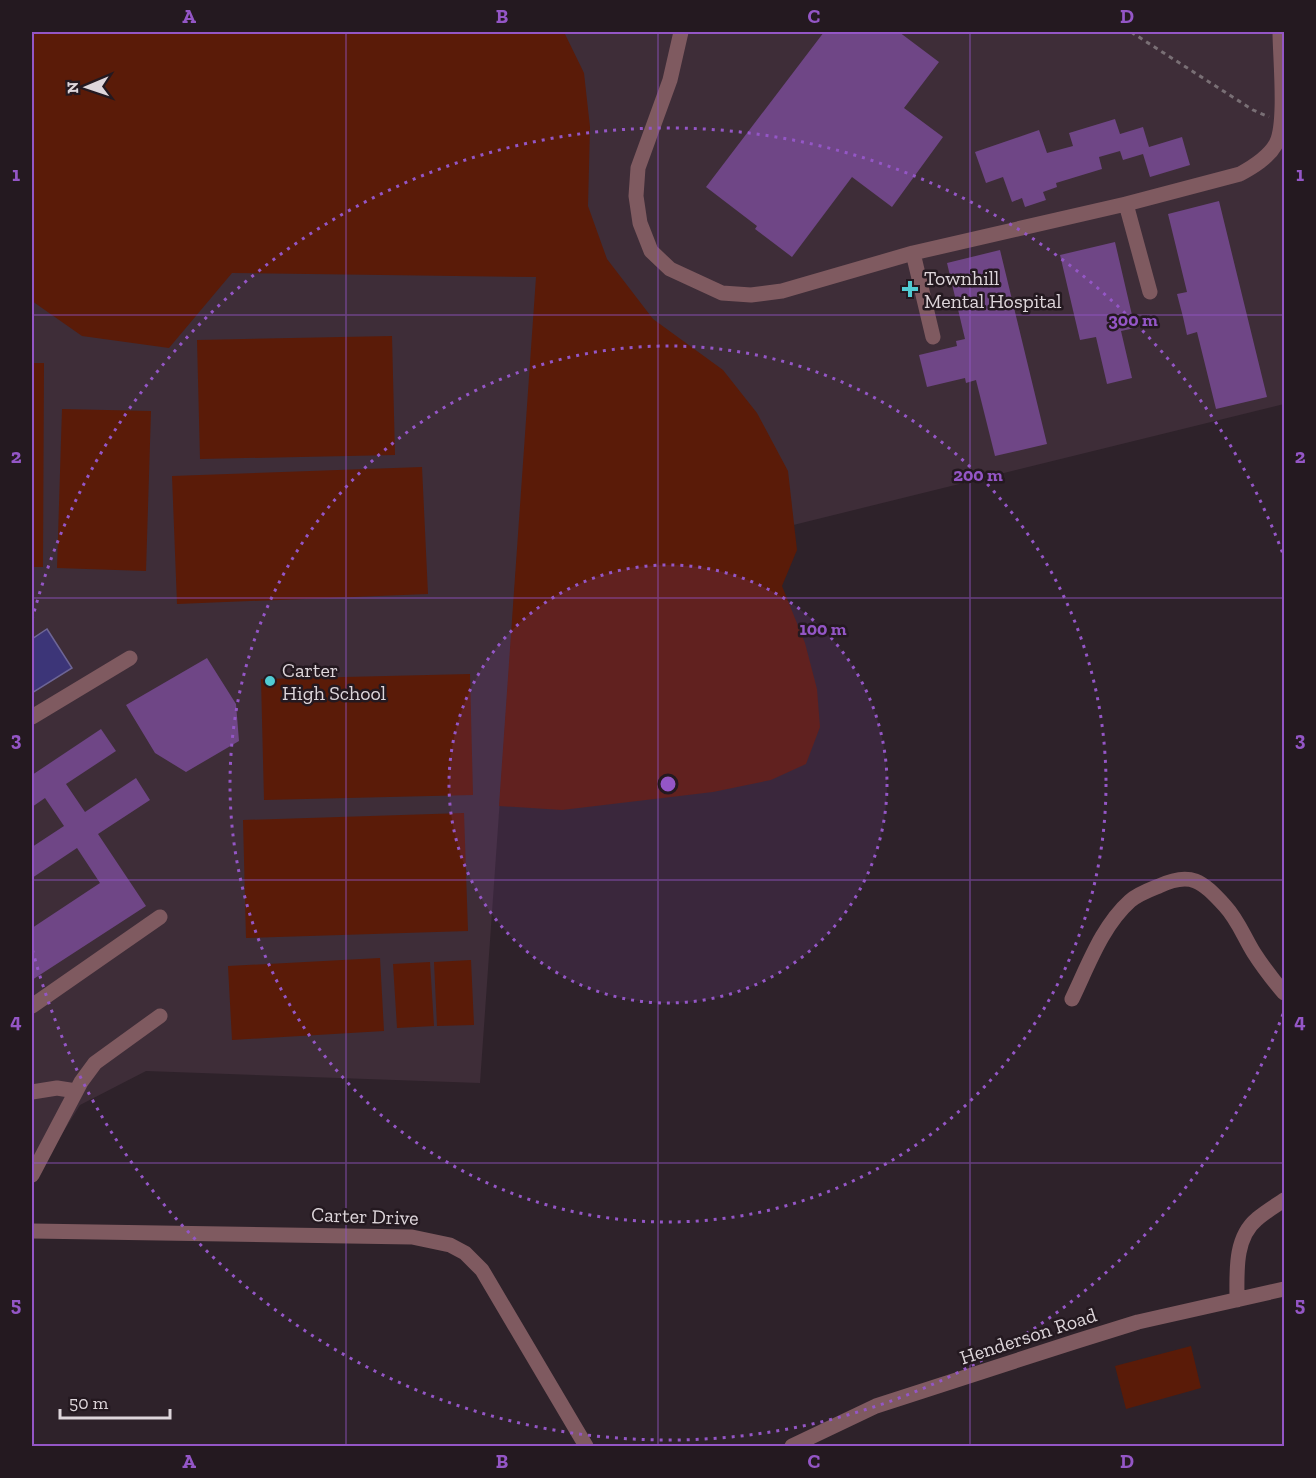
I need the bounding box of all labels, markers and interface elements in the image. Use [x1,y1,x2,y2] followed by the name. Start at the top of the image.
[182,4,196,28] text: A
[496,4,508,28] text: B
[808,4,821,28] text: C
[1120,4,1134,28] text: D
[57,57,117,117] north arrow
[63,81,82,94] text: N
[12,162,20,186] text: 1
[1296,162,1304,186] text: 1
[924,266,1062,313] place label: Townhill Mental Hospital
[901,280,919,298] marker: Townhill Mental Hospital
[1108,309,1158,331] text: 300 m
[11,444,22,468] text: 2
[1295,444,1306,468] text: 2
[953,464,1003,486] text: 200 m
[799,618,847,640] text: 100 m
[282,658,386,705] place label: Carter High School
[263,674,277,688] marker: Carter High School
[11,727,22,751] text: 3
[1295,727,1306,751] text: 3
[658,774,678,794] centre of rings
[10,1009,22,1033] text: 4
[1294,1009,1306,1033] text: 4
[311,1202,419,1230] street label: Carter Drive
[11,1292,21,1316] text: 5
[1295,1292,1305,1316] text: 5
[957,1303,1099,1369] street label: Henderson Road
[60,1382,170,1420] scale bar
[69,1392,109,1414] text: 50 m
[182,1449,196,1473] text: A
[496,1449,508,1473] text: B
[808,1449,821,1473] text: C
[1120,1449,1134,1473] text: D

